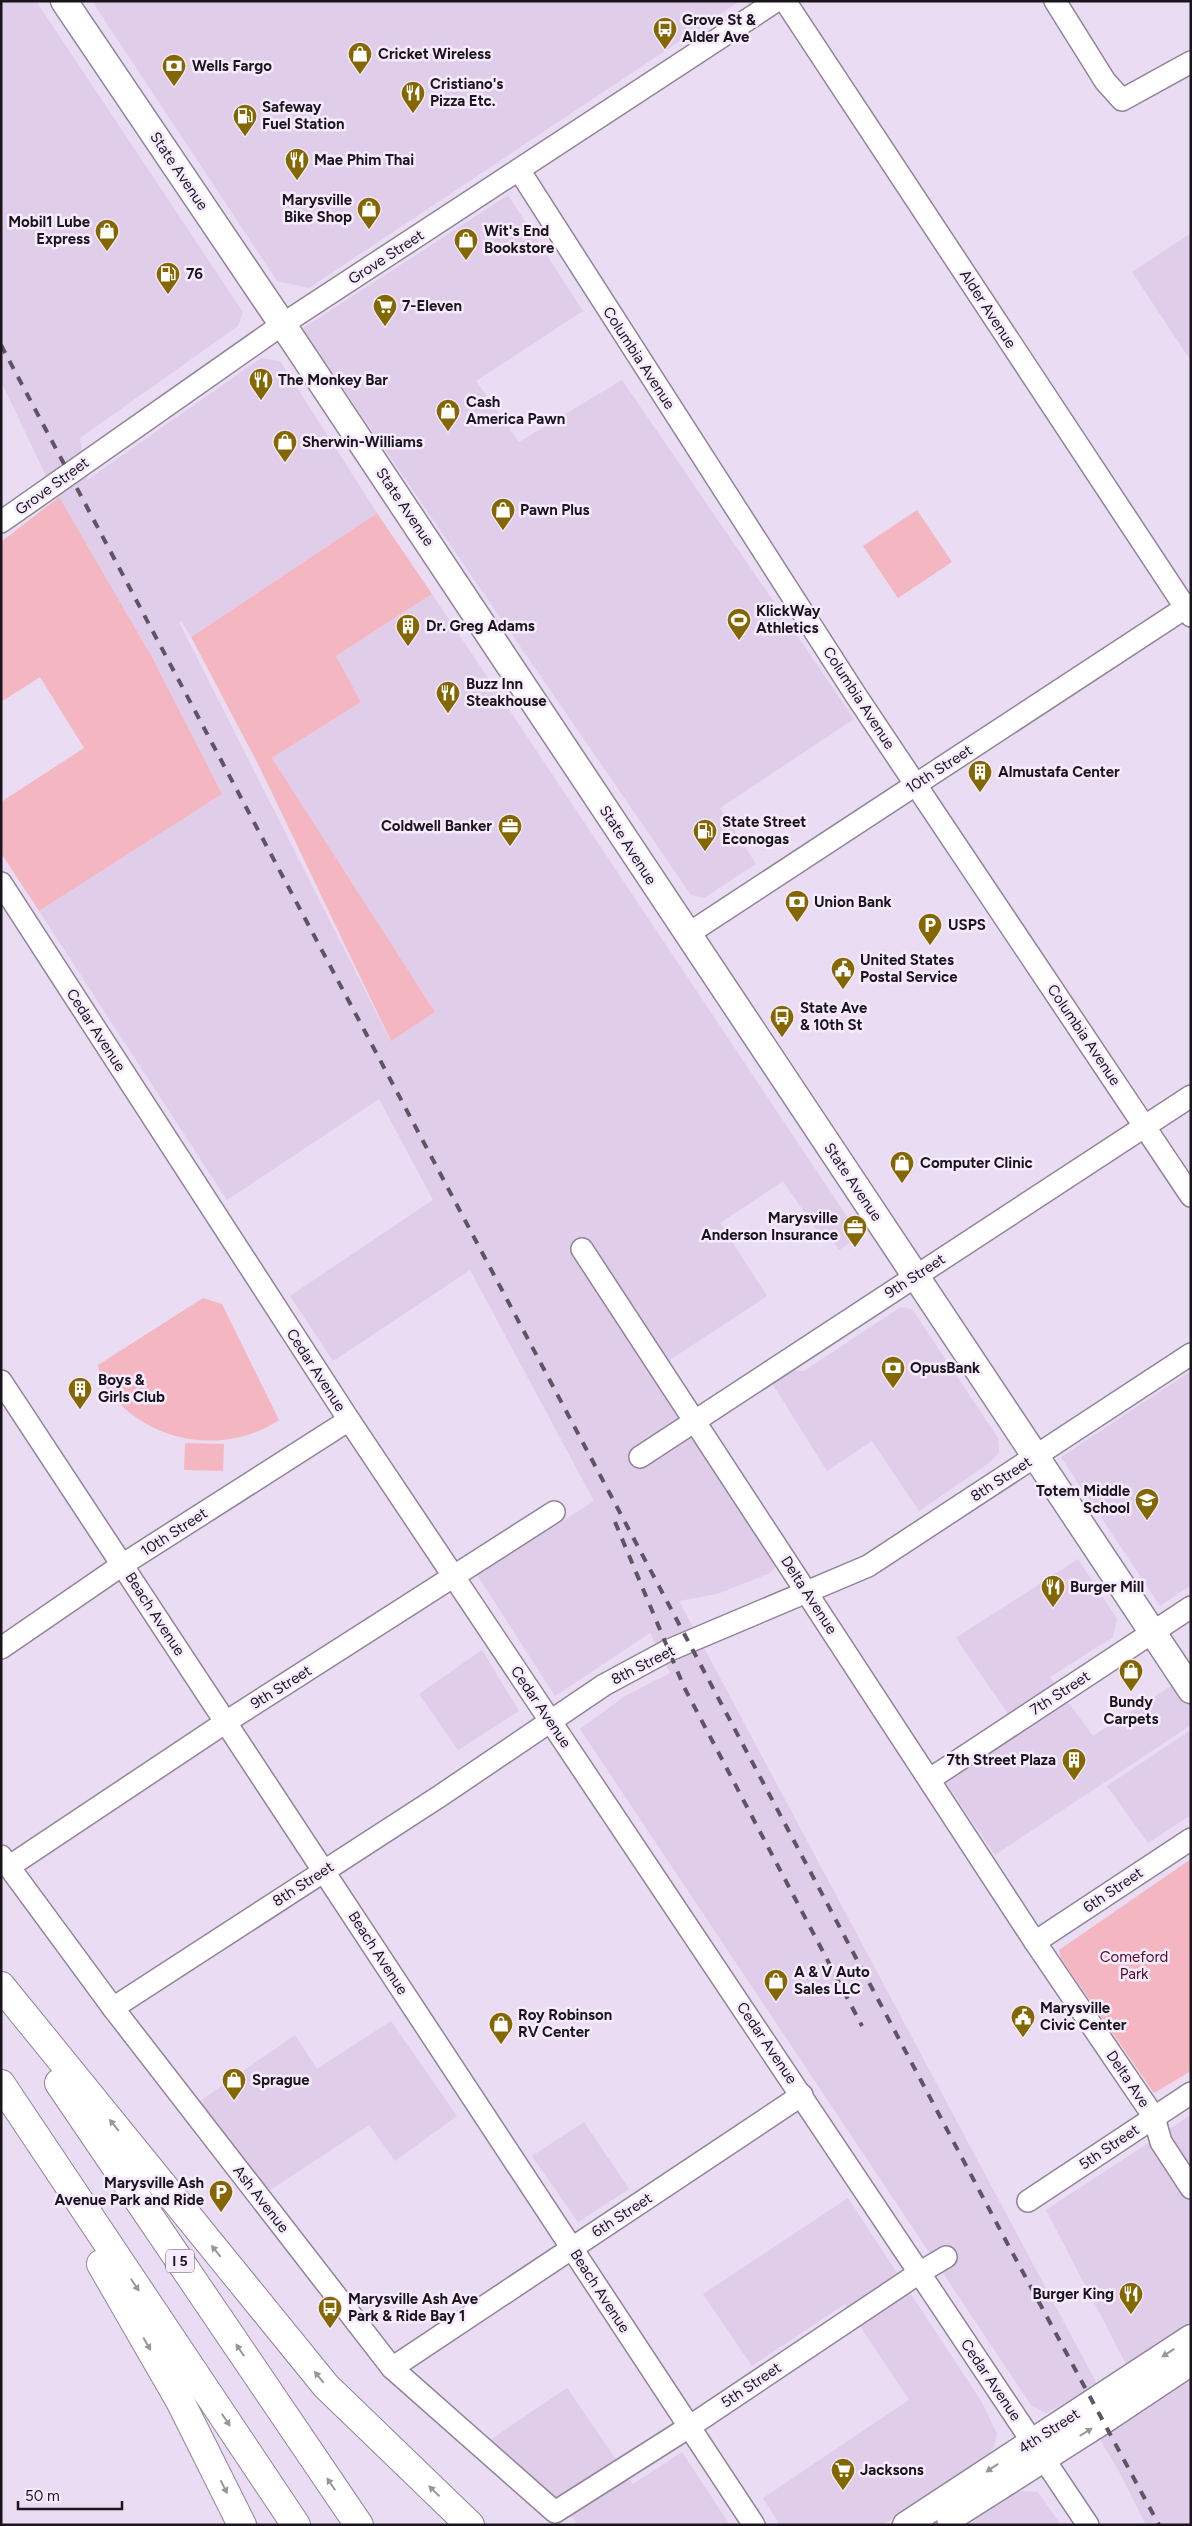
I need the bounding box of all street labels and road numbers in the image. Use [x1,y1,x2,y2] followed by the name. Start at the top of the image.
[146,128,212,214] street label: State Avenue
[345,226,427,288] street label: Grove Street
[956,266,1020,352] street label: Alder Avenue
[599,303,679,413] street label: Columbia Avenue
[12,453,93,519] street label: Grove Street
[372,464,438,550] street label: State Avenue
[819,643,899,753] street label: Columbia Avenue
[902,741,976,797] street label: 10th Street
[596,802,660,888] street label: State Avenue
[1043,981,1125,1089] street label: Columbia Avenue
[63,985,129,1075] street label: Cedar Avenue
[820,1139,886,1225] street label: State Avenue
[881,1250,949,1302] street label: 9th Street
[283,1325,349,1415] street label: Cedar Avenue
[967,1452,1035,1505] street label: 8th Street
[137,1504,211,1560] street label: 10th Street
[777,1553,841,1637] street label: Delta Avenue
[121,1569,189,1659] street label: Beach Avenue
[608,1641,678,1689] street label: 8th Street
[247,1661,315,1713] street label: 9th Street
[507,1663,575,1751] street label: Cedar Avenue
[1027,1667,1094,1719] street label: 7th Street
[269,1857,337,1910] street label: 8th Street
[1080,1863,1147,1917] street label: 6th Street
[344,1908,412,1998] street label: Beach Avenue
[733,1999,801,2087] street label: Cedar Avenue
[1102,2047,1154,2111] street label: Delta Ave
[1076,2120,1143,2174] street label: 5th Street
[229,2162,293,2236] street label: Ash Avenue
[588,2189,656,2241] street label: 6th Street
[566,2246,634,2336] street label: Beach Avenue
[166,2250,194,2272] road number: I 5
[957,2336,1025,2424] street label: Cedar Avenue
[718,2358,785,2412] street label: 5th Street
[1015,2404,1083,2457] street label: 4th Street

